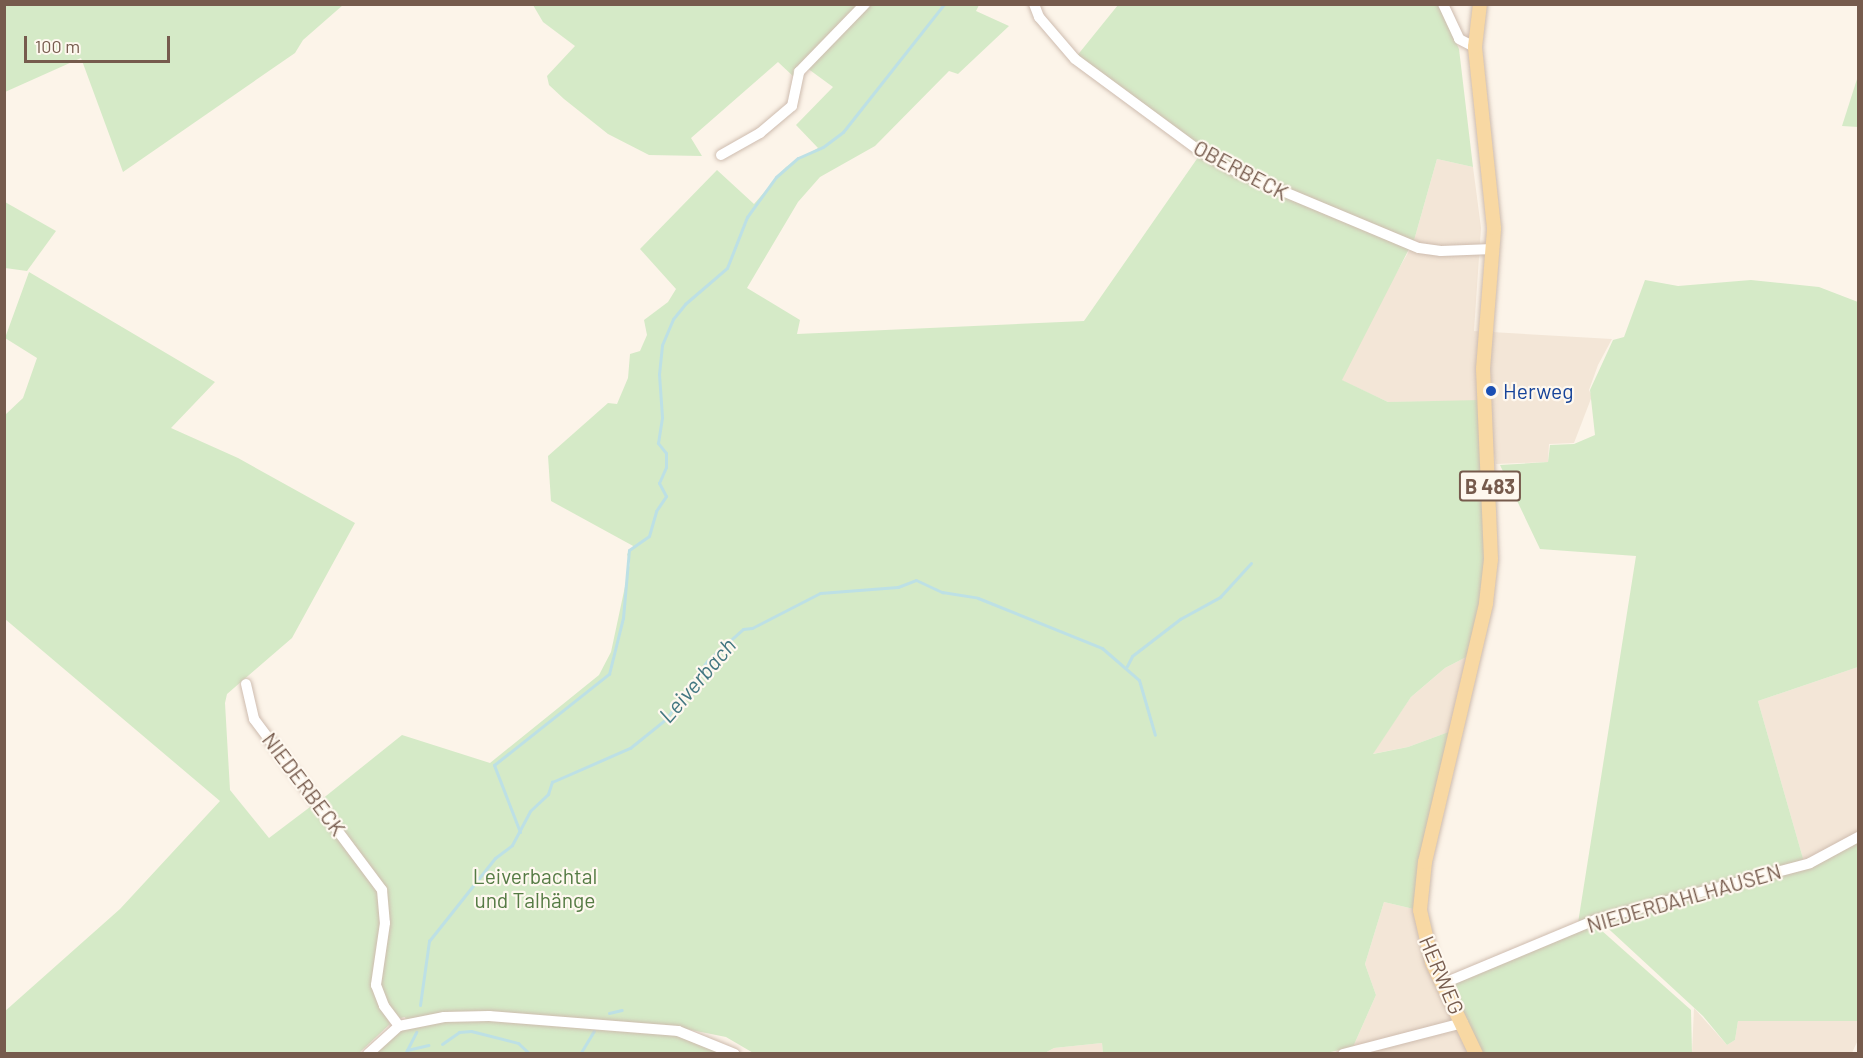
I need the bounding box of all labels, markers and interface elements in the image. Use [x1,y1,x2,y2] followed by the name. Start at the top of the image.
[27,24,172,62] scale bar
[35,35,80,57] text: 100 m
[1190,135,1292,205] street label: OBERBECK
[1503,378,1573,404] place label: Herweg
[1484,384,1498,398] marker: Herweg
[1458,469,1522,503] road number: B 483
[653,632,741,728] water label: Leiverbach
[257,728,351,840] street label: NIEDERBECK
[1584,858,1784,938] street label: NIEDERDAHLHAUSEN
[473,863,597,913] park label: Leiverbachtal und Talhänge
[1414,932,1470,1018] street label: HERWEG

